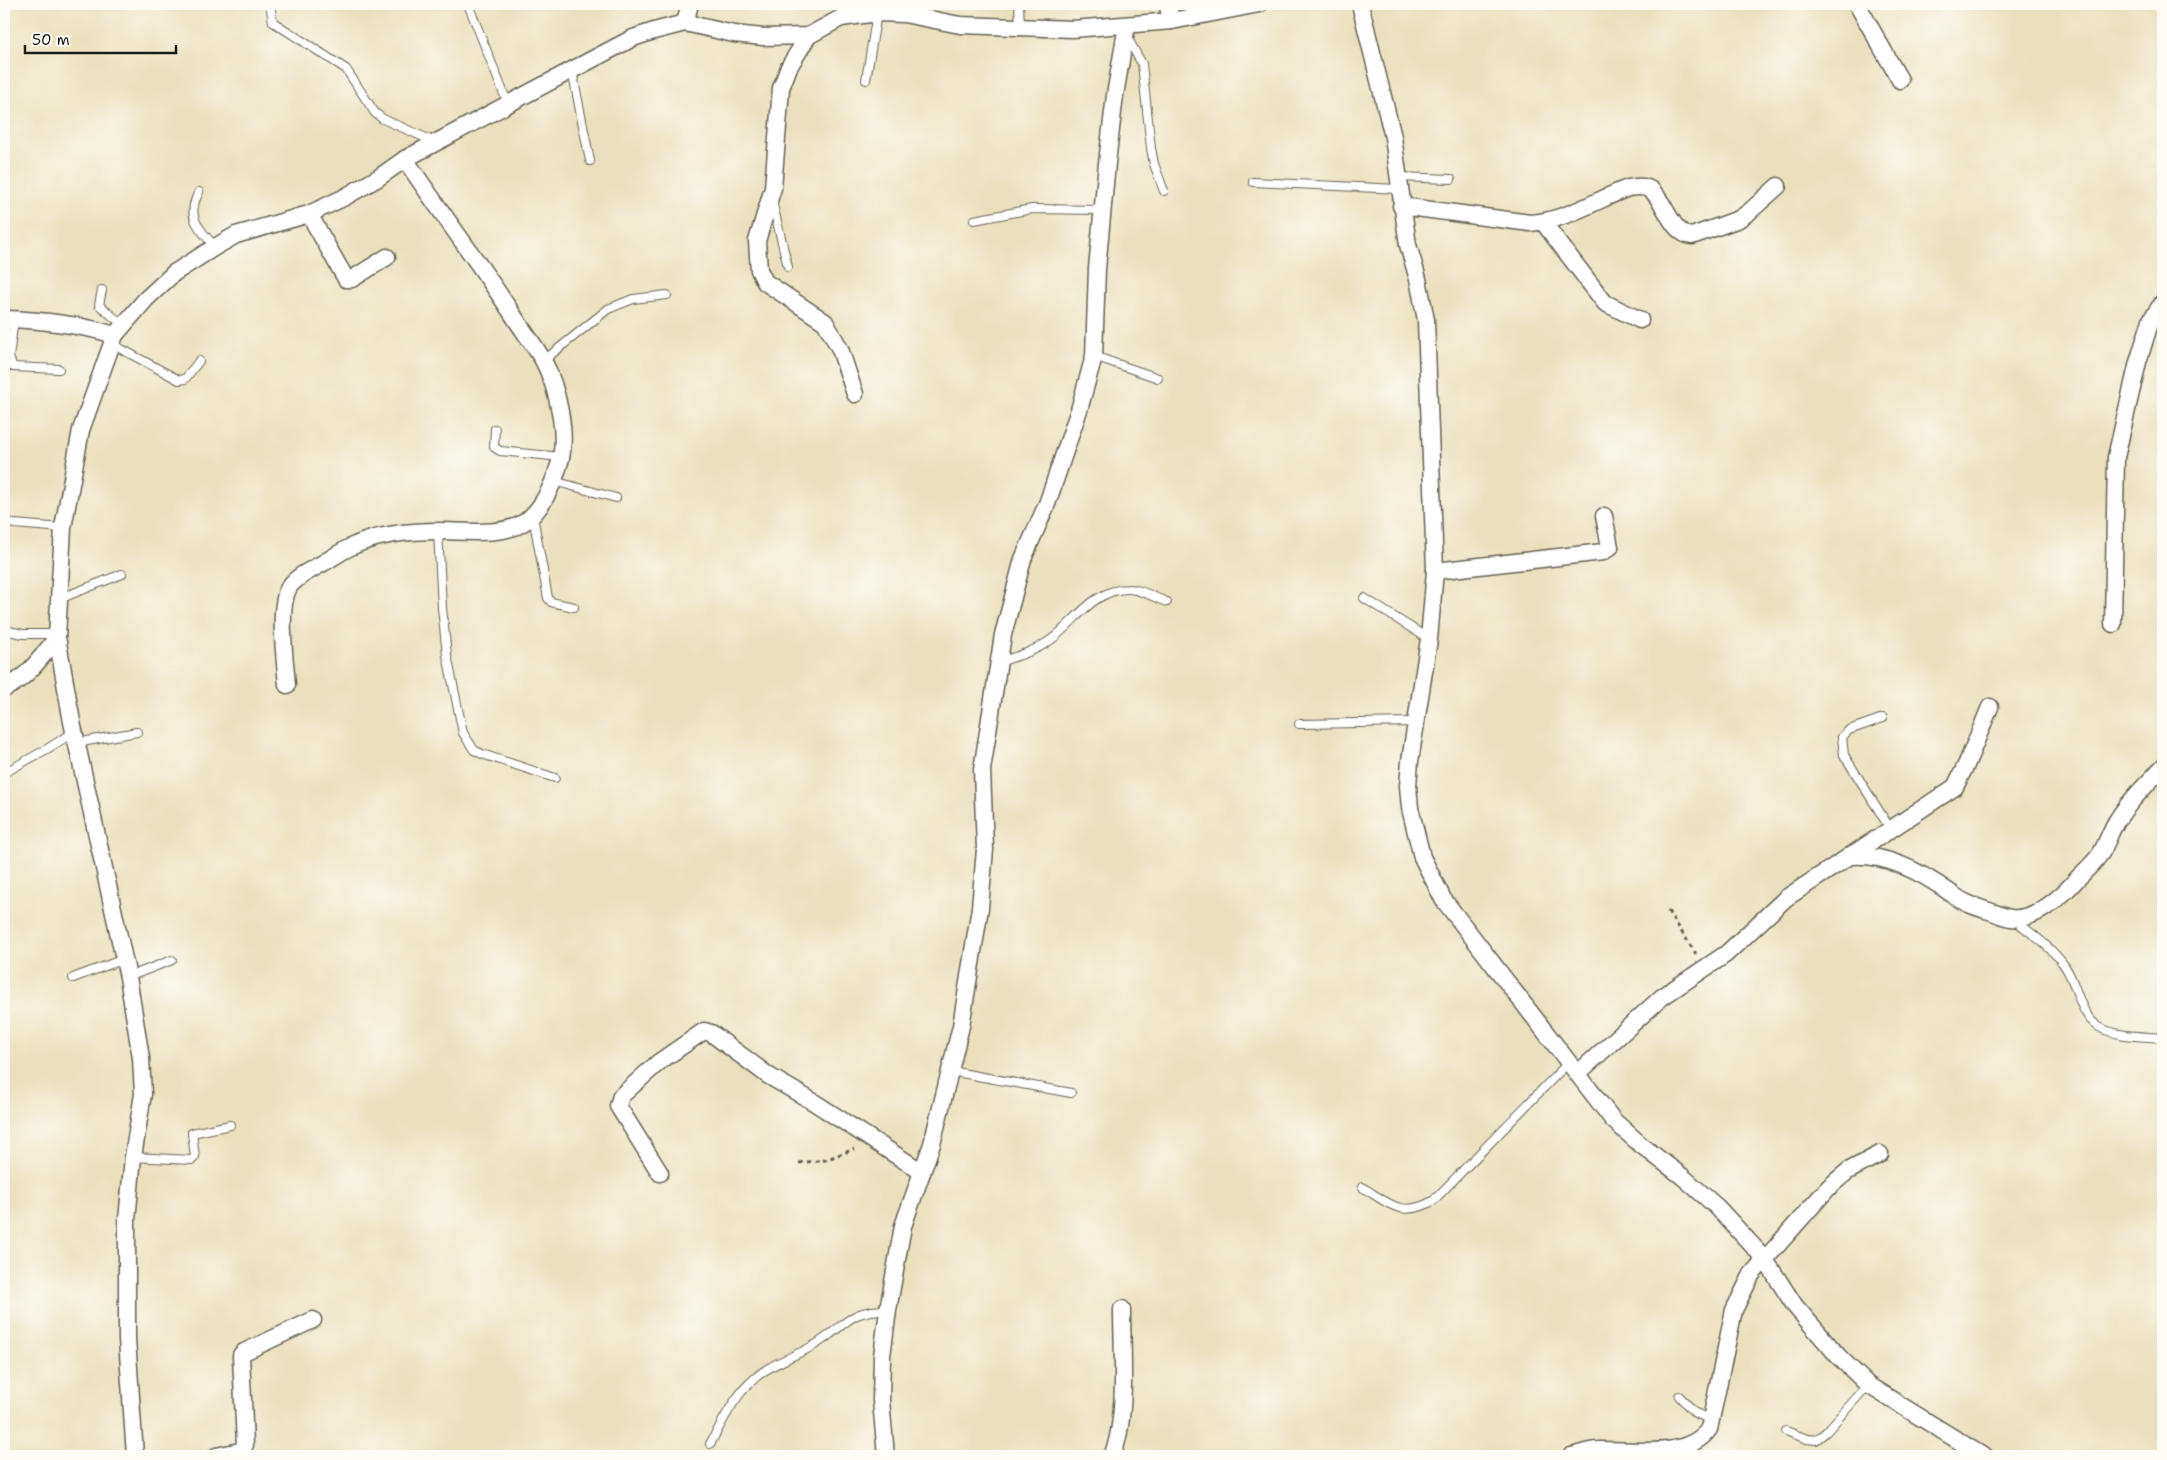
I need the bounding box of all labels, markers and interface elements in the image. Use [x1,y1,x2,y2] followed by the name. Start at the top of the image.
[25,22,176,54] scale bar
[32,30,70,50] text: 50 m

